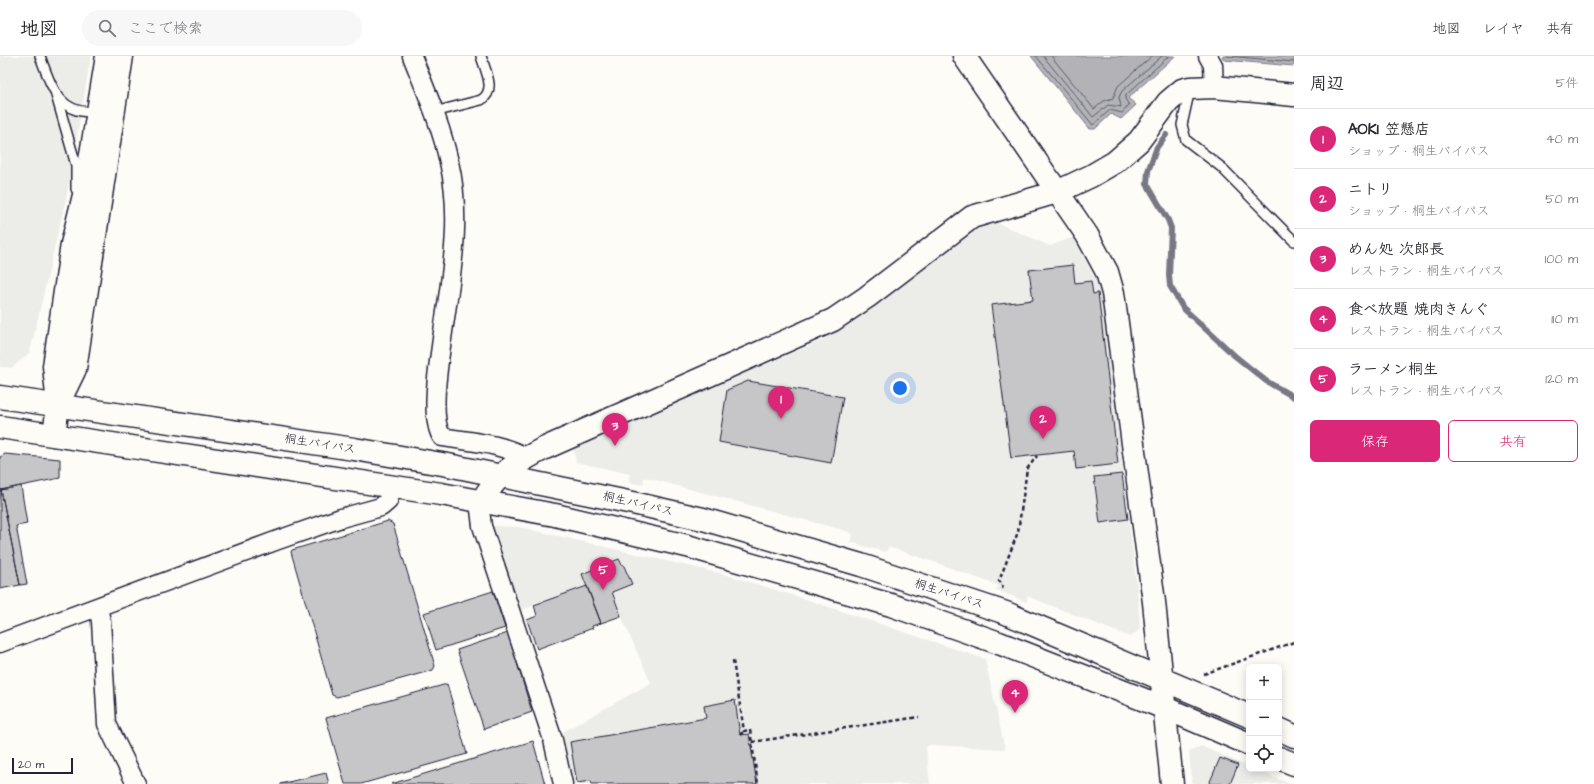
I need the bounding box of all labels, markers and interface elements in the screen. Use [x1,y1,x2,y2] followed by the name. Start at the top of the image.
[82,10,362,46] search box
[20,16,58,43] text: 地図
[96,17,118,39] icon: search
[128,18,203,39] text: ここで検索
[1433,19,1461,39] text: 地図
[1483,19,1524,39] text: レイヤ
[1546,19,1574,39] text: 共有
[1310,72,1344,96] text: 周辺
[1556,74,1578,92] text: 5件
[1348,119,1430,140] text: AOKI 笠懸店
[1322,130,1324,148] text: 1
[1546,130,1578,148] text: 40 m
[1348,142,1489,160] text: ショップ · 桐生バイパス
[1348,179,1393,200] text: ニトリ
[1319,190,1327,208] text: 2
[1545,190,1578,208] text: 50 m
[1348,202,1489,220] text: ショップ · 桐生バイパス
[1348,239,1444,260] text: めん処 次郎長
[1320,250,1326,268] text: 3
[1545,250,1578,268] text: 100 m
[1348,262,1504,280] text: レストラン · 桐生バイパス
[1348,299,1489,320] text: 食べ放題 焼肉きんぐ
[1319,310,1327,328] text: 4
[1551,310,1578,328] text: 110 m
[1348,322,1504,340] text: レストラン · 桐生バイパス
[1348,359,1438,380] text: ラーメン桐生
[1318,370,1328,388] text: 5
[1545,370,1578,388] text: 120 m
[890,378,910,398] your location
[1348,382,1504,400] text: レストラン · 桐生バイパス
[768,386,794,419] pin: 1
[1030,406,1056,439] pin: 2
[602,413,628,446] pin: 3
[1310,420,1440,462] button: 保存
[1448,420,1578,462] button: 共有
[283,430,357,458] street label: 桐生バイパス
[601,488,675,520] street label: 桐生バイパス
[590,557,616,590] pin: 5
[912,575,986,613] street label: 桐生バイパス
[1246,664,1282,772] map controls
[1246,664,1282,700] button: +
[1002,680,1028,713] pin: 4
[1246,700,1282,736] button: −
[1246,736,1282,772] button: locate
[12,756,73,775] scale bar
[18,757,44,772] text: 20 m

